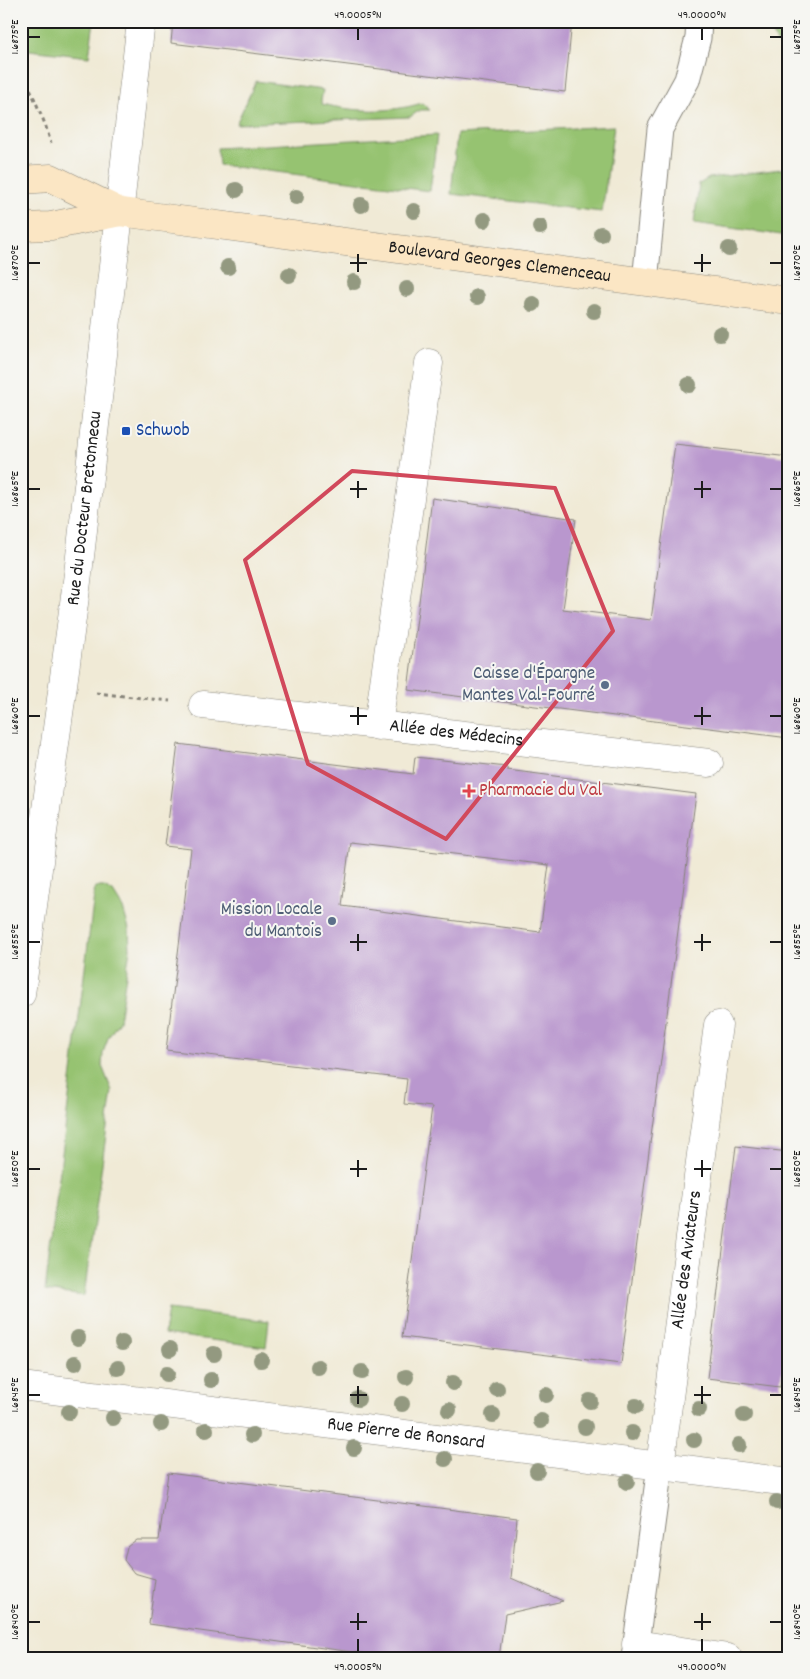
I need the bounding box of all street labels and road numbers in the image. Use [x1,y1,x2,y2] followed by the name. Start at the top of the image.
[387,234,612,291] street label: Boulevard Georges Clemenceau
[60,410,110,607] street label: Rue du Docteur Bretonneau
[388,713,525,755] street label: Allée des Médecins
[665,1189,710,1331] street label: Allée des Aviateurs
[326,1411,486,1457] street label: Rue Pierre de Ronsard

